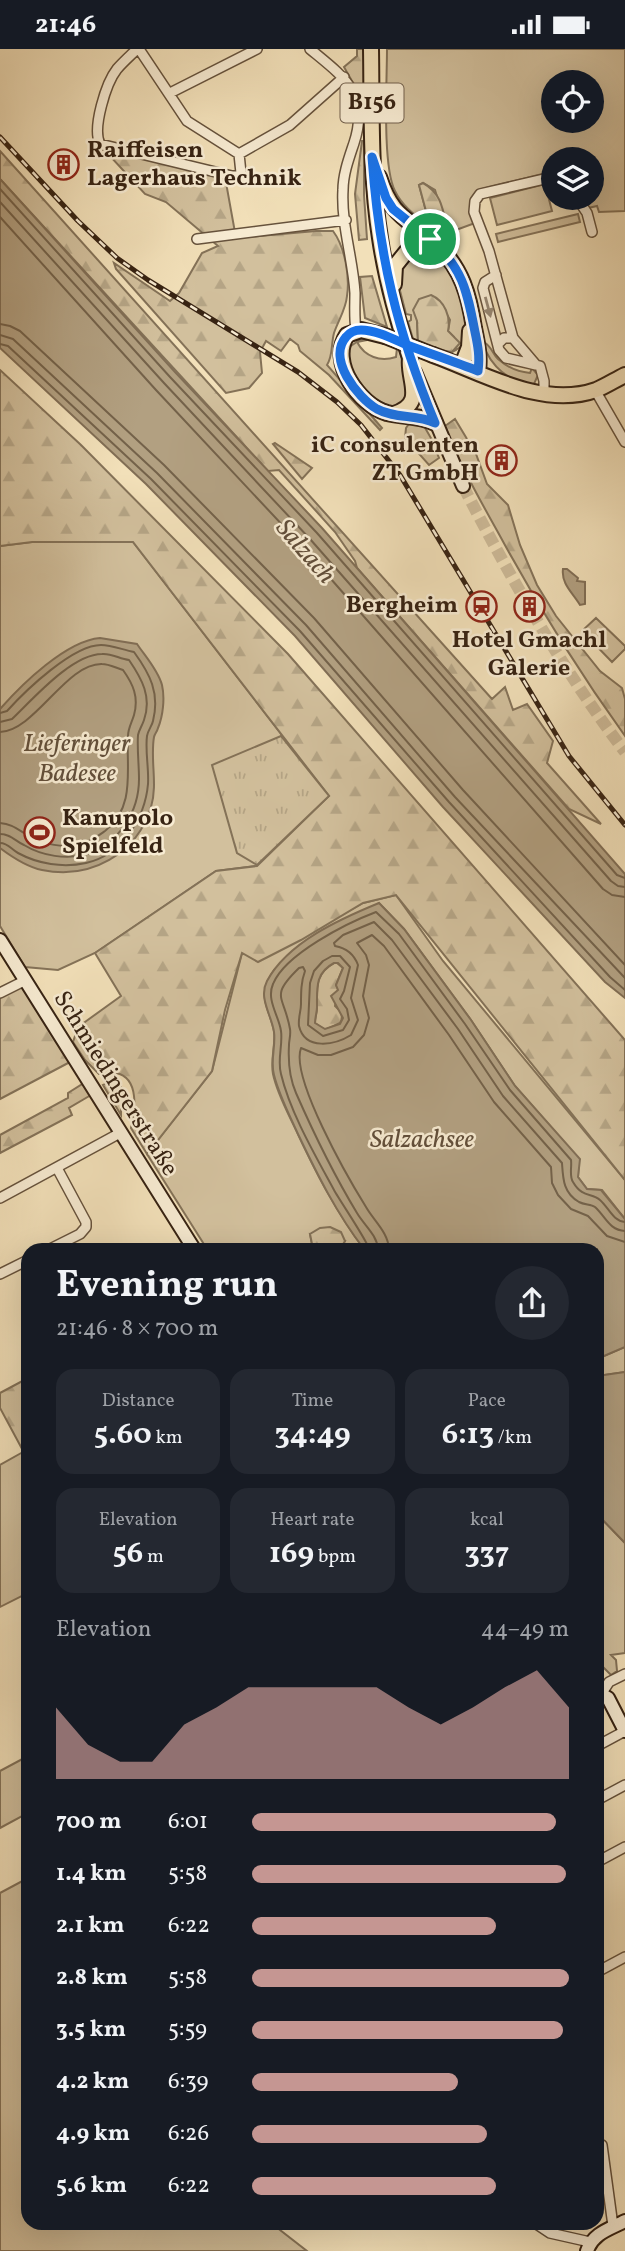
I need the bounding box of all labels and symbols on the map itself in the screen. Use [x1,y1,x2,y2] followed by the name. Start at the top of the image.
[340,83,404,123] road number: B156
[87,134,302,196] place label: Raiffeisen Lagerhaus Technik
[47,148,81,182] building icon: Raiffeisen Lagerhaus Technik
[400,209,460,269] pin
[483,296,494,318] one-way arrow
[311,429,479,491] place label: iC consulenten ZT GmbH
[485,443,519,477] building icon: iC consulenten ZT GmbH
[267,512,343,592] water label: Salzach
[346,589,458,623] place label: Bergheim
[464,589,498,623] station icon: Bergheim
[512,590,546,624] building icon: Hotel Gmachl Galerie
[452,624,606,686] place label: Hotel Gmachl Galerie
[23,726,131,792] water label: Lieferinger Badesee
[62,802,173,864] place label: Kanupolo Spielfeld
[22,816,56,850] sports icon: Kanupolo Spielfeld
[44,985,186,1183] street label: Schmiedingerstraße
[370,1122,474,1158] water label: Salzachsee

